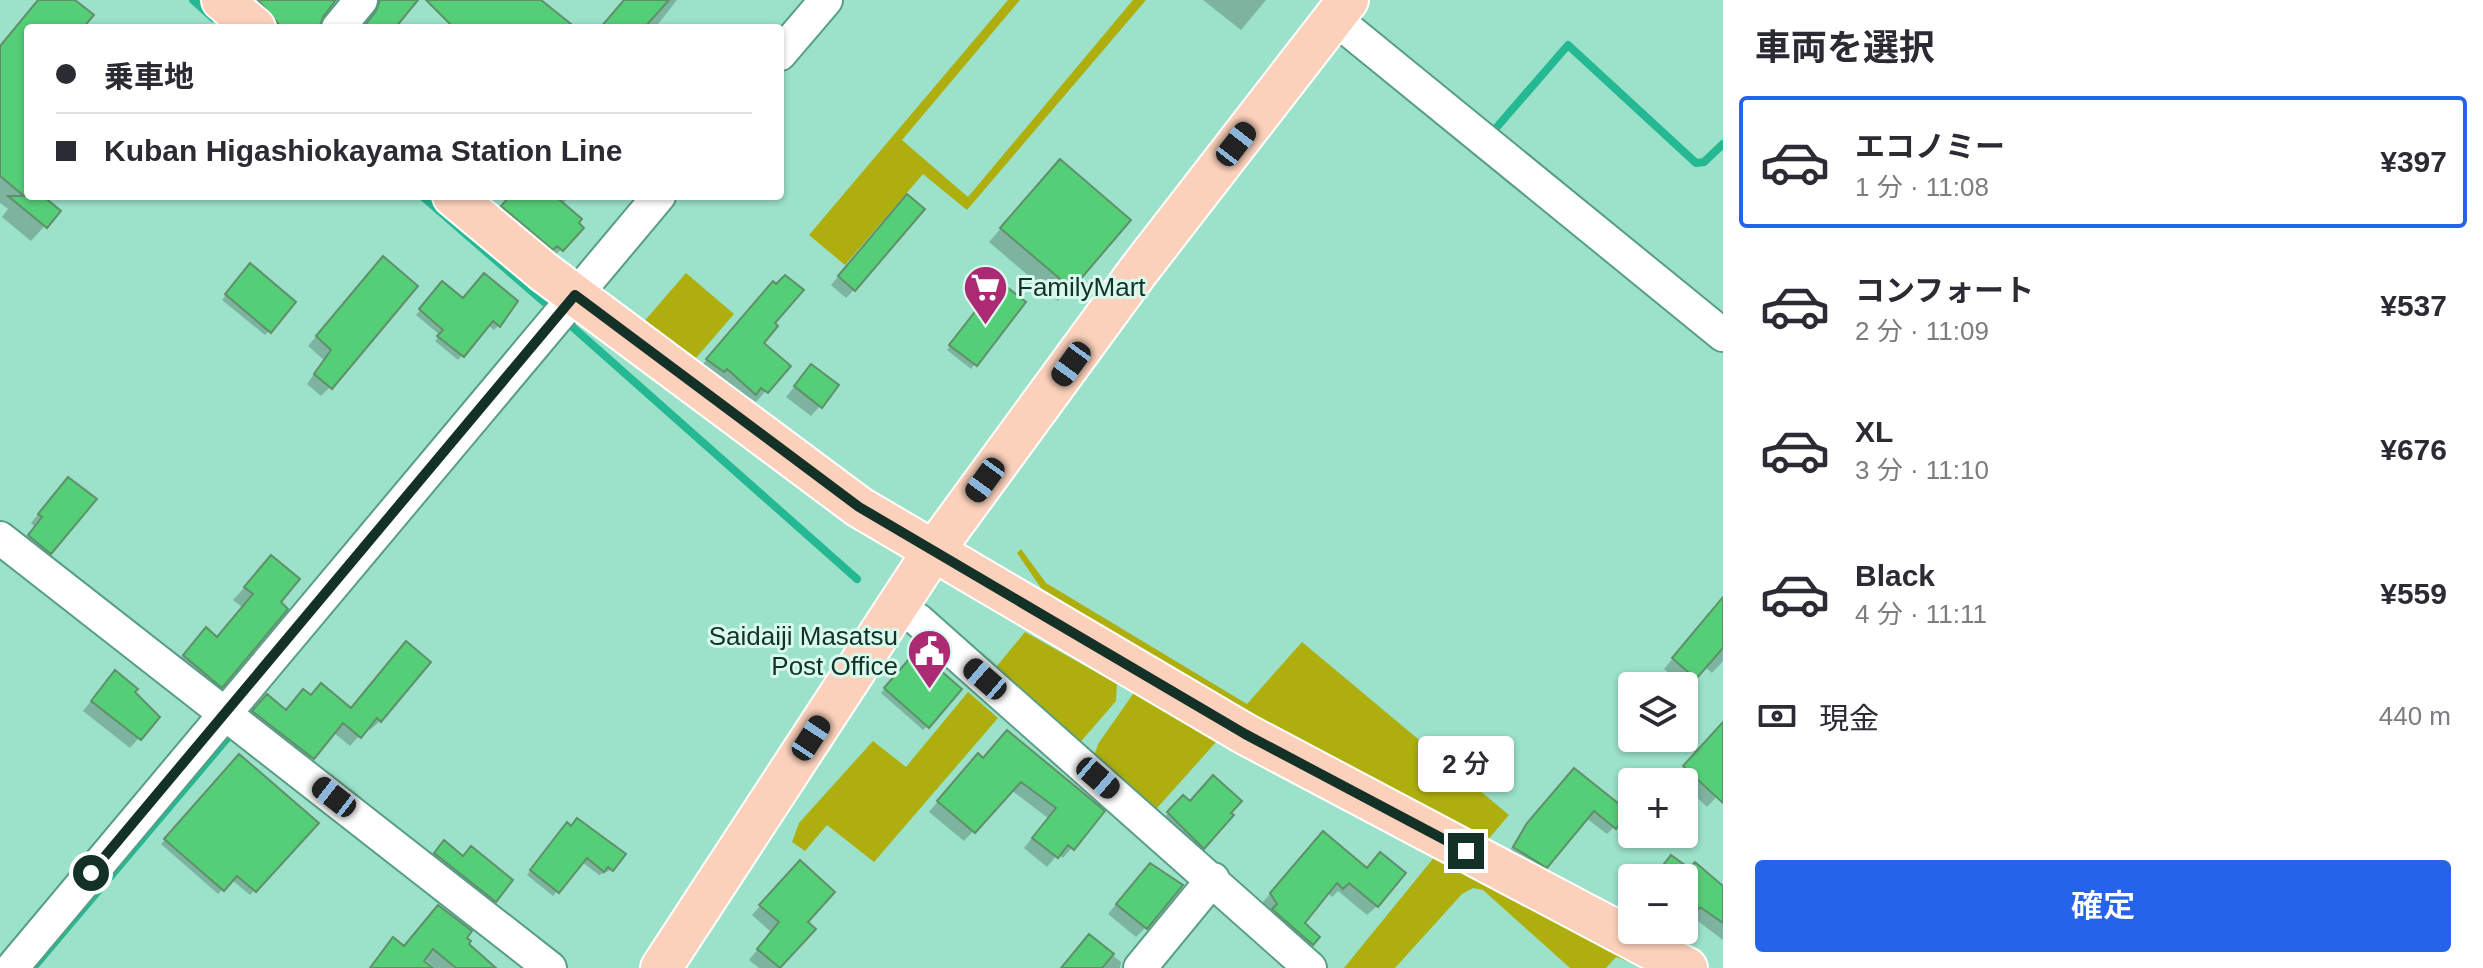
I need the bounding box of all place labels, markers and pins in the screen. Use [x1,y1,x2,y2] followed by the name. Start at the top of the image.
[962,263,1010,326] supermarket icon: FamilyMart
[1017,272,1146,302] place label: FamilyMart
[709,621,898,681] place label: Saidaiji Masatsu Post Office
[905,627,953,690] public building icon: Saidaiji Masatsu Post Office

